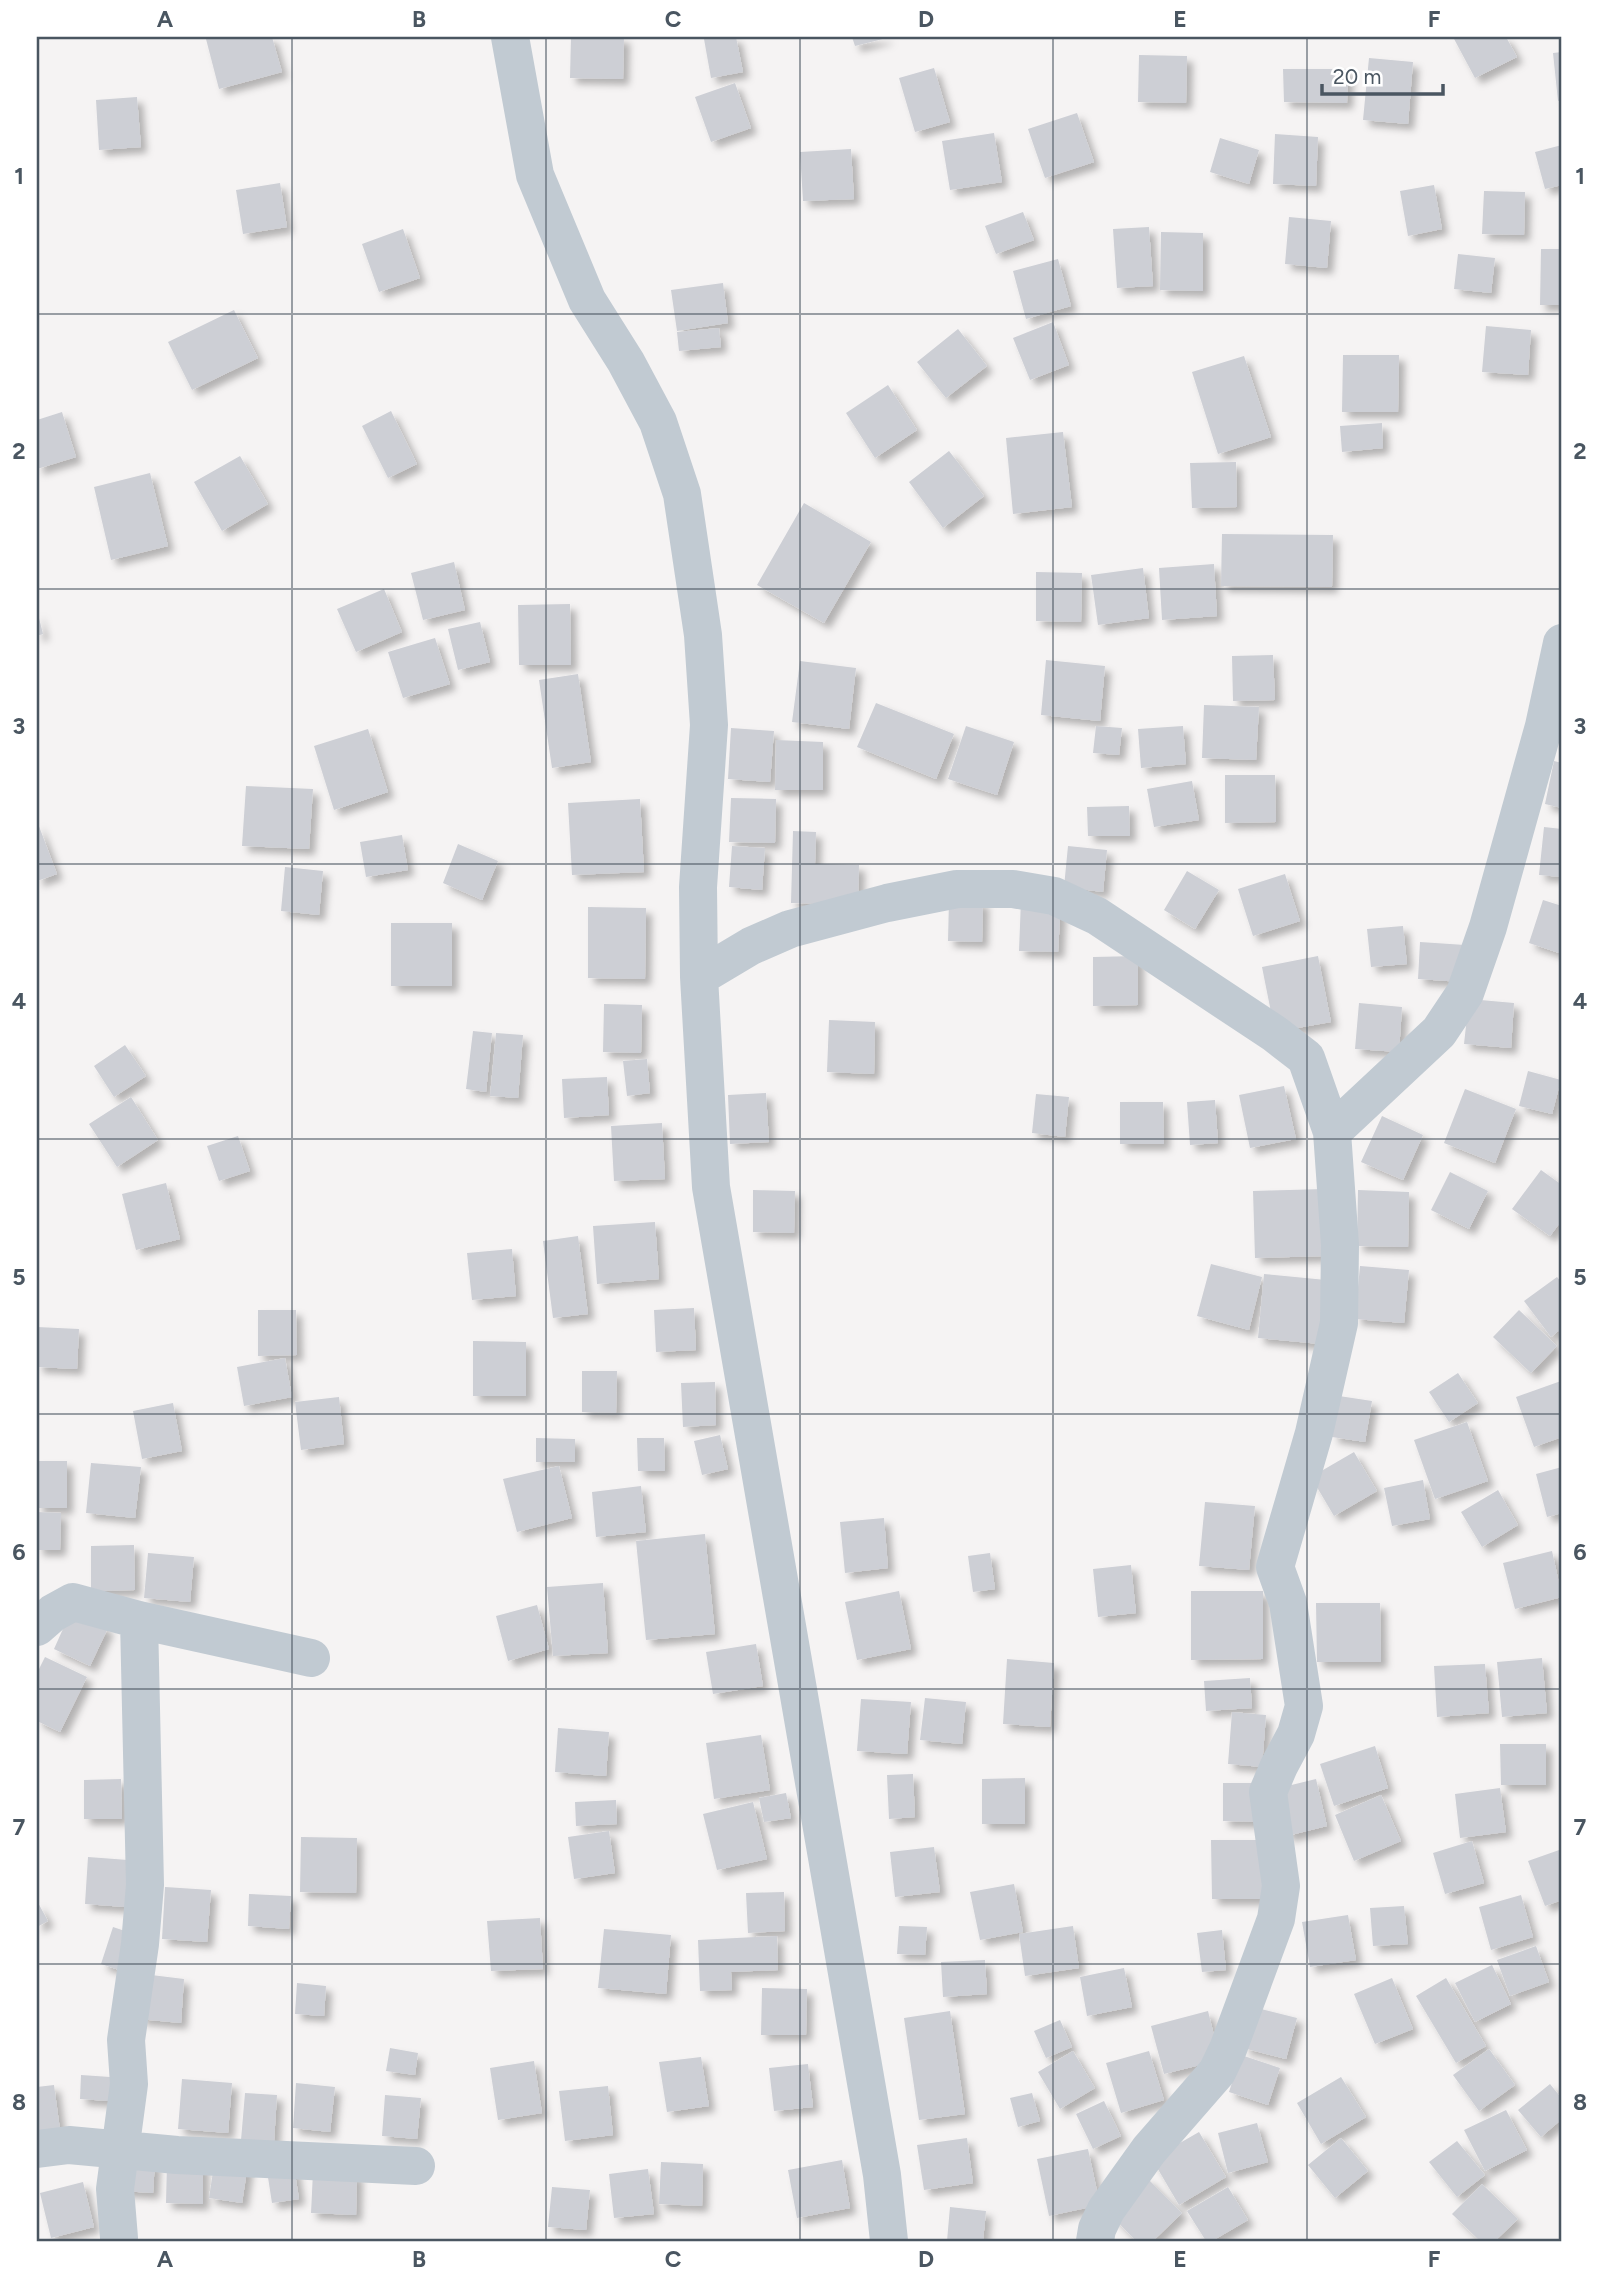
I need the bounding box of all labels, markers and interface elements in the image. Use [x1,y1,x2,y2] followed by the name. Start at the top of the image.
[157,5,174,33] text: A
[412,5,426,33] text: B
[665,5,682,33] text: C
[918,5,934,33] text: D
[1173,5,1187,33] text: E
[1428,5,1441,33] text: F
[1322,52,1443,96] scale bar
[1333,64,1381,89] text: 20 m
[14,162,24,190] text: 1
[1575,162,1585,190] text: 1
[12,437,26,465] text: 2
[1573,437,1587,465] text: 2
[13,712,25,740] text: 3
[1574,712,1586,740] text: 3
[12,987,26,1015] text: 4
[1573,987,1587,1015] text: 4
[12,1263,26,1291] text: 5
[1573,1263,1587,1291] text: 5
[12,1538,26,1566] text: 6
[1573,1538,1587,1566] text: 6
[13,1813,26,1841] text: 7
[1574,1813,1587,1841] text: 7
[12,2088,26,2116] text: 8
[1573,2088,1587,2116] text: 8
[157,2245,174,2273] text: A
[412,2245,426,2273] text: B
[665,2245,682,2273] text: C
[918,2245,934,2273] text: D
[1173,2245,1187,2273] text: E
[1428,2245,1441,2273] text: F

